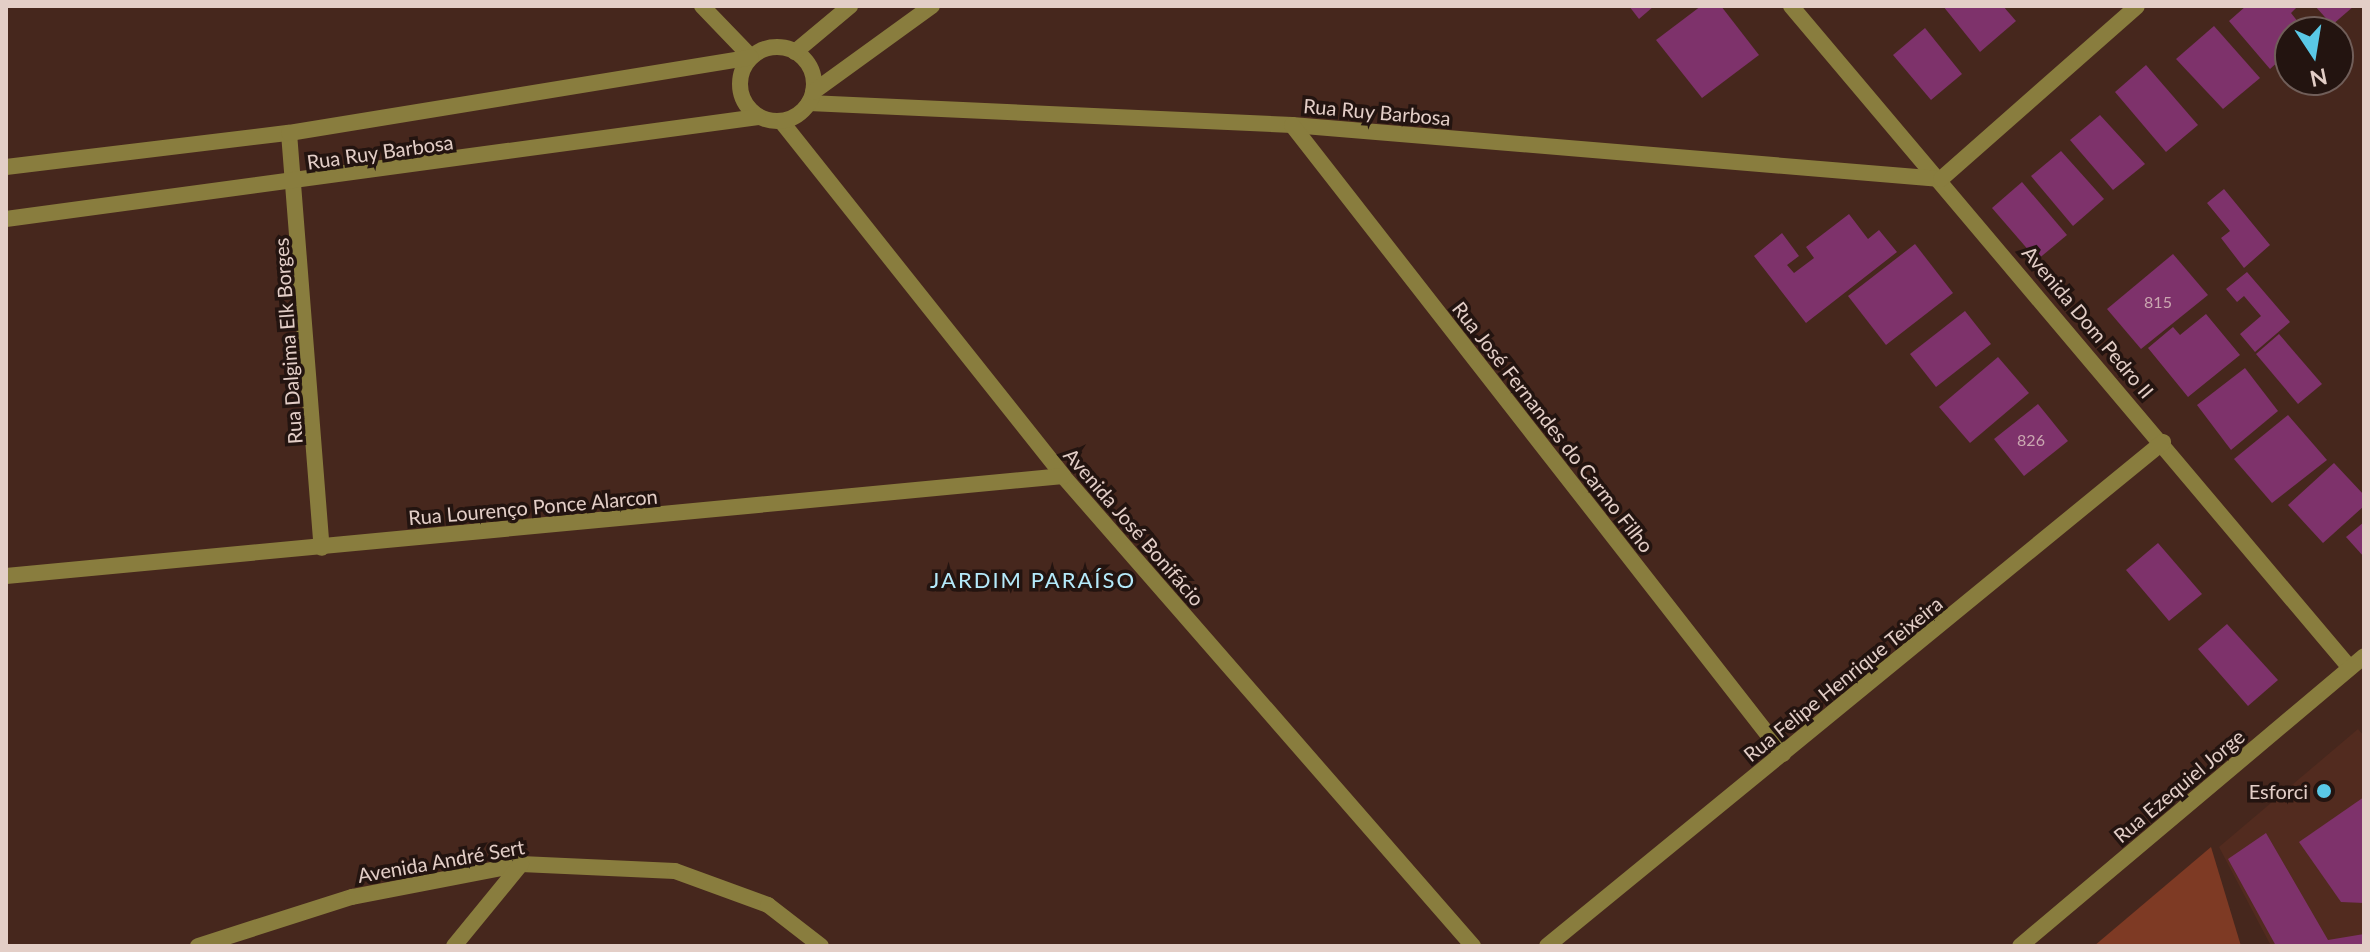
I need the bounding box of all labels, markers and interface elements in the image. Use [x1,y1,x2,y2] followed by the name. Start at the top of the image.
[2274,16,2354,96] north arrow
[2308,63,2330,93] text: N
[1302,94,1452,130] street label: Rua Ruy Barbosa
[305,130,455,174] street label: Rua Ruy Barbosa
[269,237,307,445] street label: Rua Dalgima Elk Borges
[2017,241,2159,403] street label: Avenida Dom Pedro II
[2144,292,2172,312] house number: 815
[1447,296,1659,558] street label: Rua José Fernandes do Carmo Filho
[2017,430,2045,450] house number: 826
[1059,443,1209,611] street label: Avenida José Bonifácio
[407,484,659,530] street label: Rua Lourenço Ponce Alarcon
[930,567,1136,593] district label: JARDIM PARAÍSO
[1739,591,1947,767] street label: Rua Felipe Henrique Teixeira
[2108,724,2250,848] street label: Rua Ezequiel Jorge
[2249,779,2308,803] place label: Esforci
[2315,782,2333,800] marker: Esforci
[355,834,527,888] street label: Avenida André Sert

